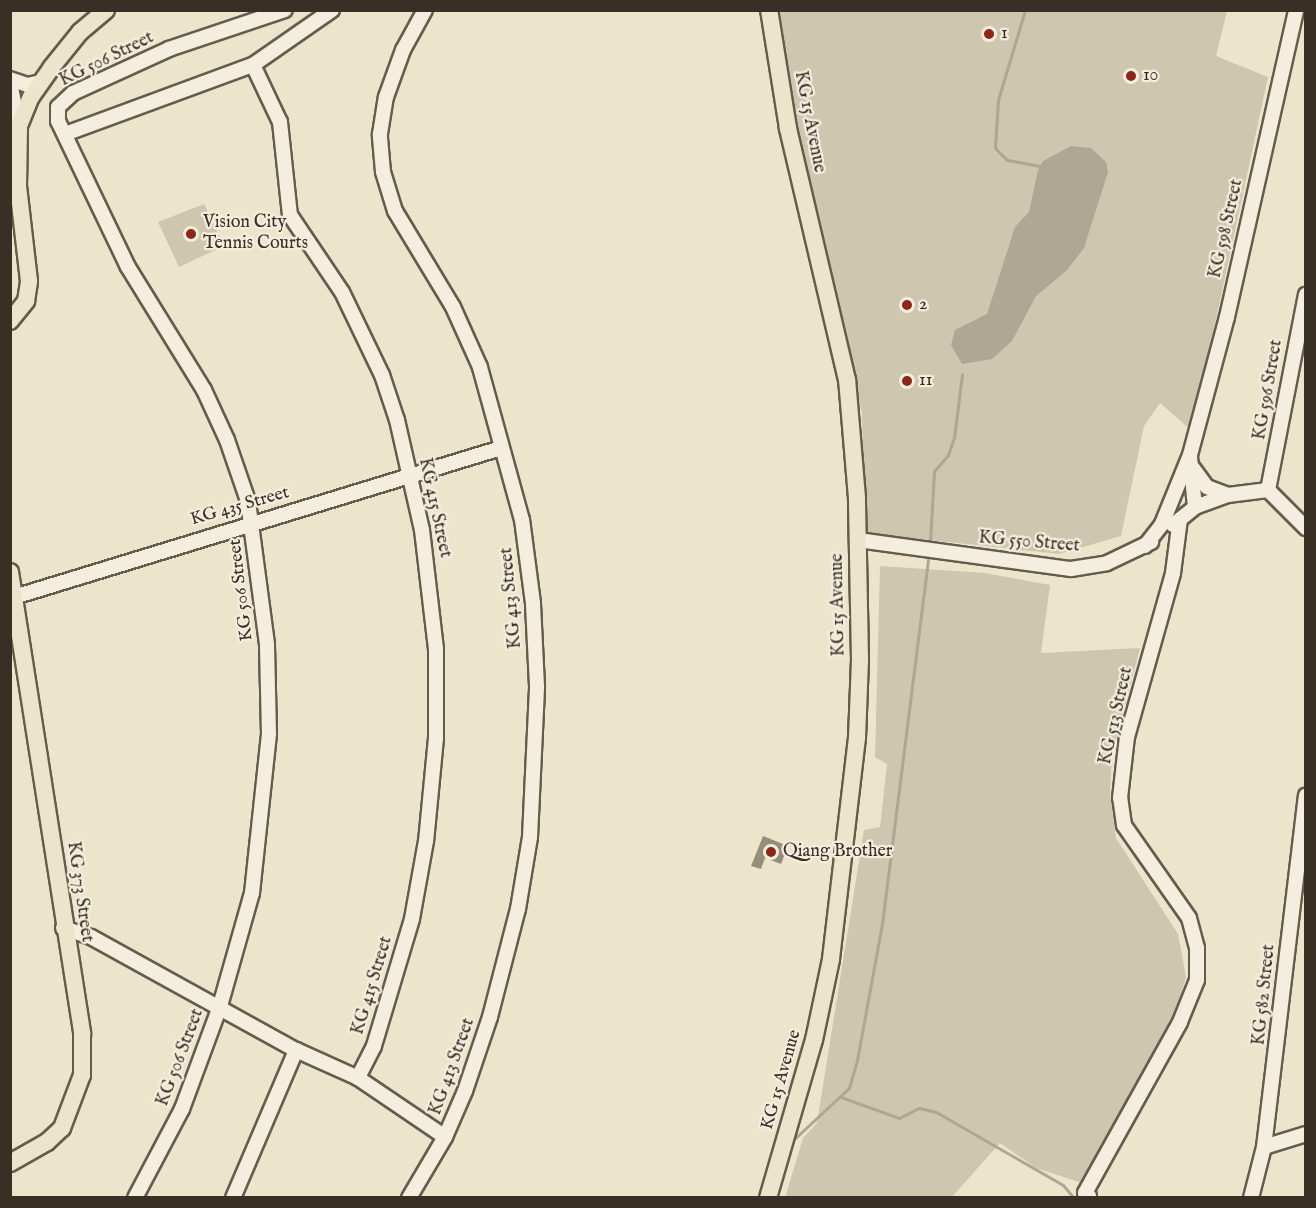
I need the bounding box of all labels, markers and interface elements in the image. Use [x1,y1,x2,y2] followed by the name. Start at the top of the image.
[1001,23,1008,45] place label: 1
[982,27,996,41] marker: 1
[56,28,158,92] street label: KG 506 Street
[1143,65,1158,87] place label: 10
[789,69,829,175] street label: KG 15 Avenue
[1124,69,1138,83] marker: 10
[1205,177,1249,281] street label: KG 598 Street
[203,213,308,256] place label: Vision City Tennis Courts
[184,227,198,241] marker: Vision City Tennis Courts
[919,294,927,316] place label: 2
[900,298,914,312] marker: 2
[1250,338,1288,442] street label: KG 596 Street
[919,370,932,392] place label: 11
[900,374,914,388] marker: 11
[413,456,455,560] street label: KG 415 Street
[188,483,292,531] street label: KG 435 Street
[978,528,1080,558] street label: KG 550 Street
[225,538,259,642] street label: KG 506 Street
[497,546,527,650] street label: KG 413 Street
[827,553,851,657] street label: KG 15 Avenue
[1095,665,1139,767] street label: KG 513 Street
[61,840,97,944] street label: KG 373 Street
[783,841,892,863] place label: Qiang Brother
[764,845,778,859] marker: Qiang Brother
[348,934,398,1038] street label: KG 415 Street
[1249,943,1281,1047] street label: KG 582 Street
[153,1006,209,1110] street label: KG 506 Street
[425,1015,481,1119] street label: KG 413 Street
[757,1028,807,1132] street label: KG 15 Avenue

